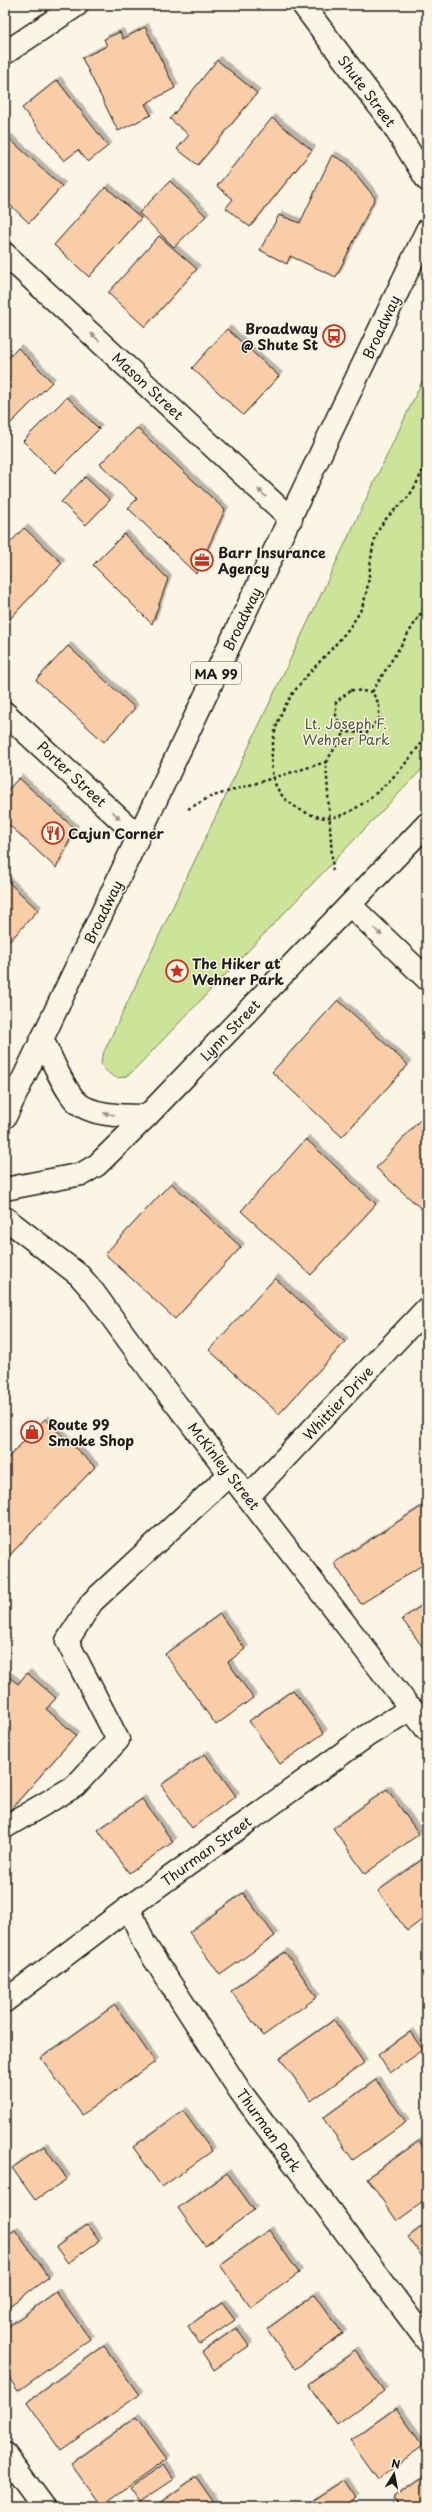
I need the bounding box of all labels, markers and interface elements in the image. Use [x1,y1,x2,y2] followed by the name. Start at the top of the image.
[333,51,401,131] street label: Shute Street
[357,292,405,362] street label: Broadway
[241,318,318,355] place label: Broadway @ Shute St
[321,323,347,349] bus stop icon: Broadway @ Shute St
[90,333,100,342] one-way arrow
[108,347,189,425] street label: Mason Street
[257,488,267,497] one-way arrow
[218,542,326,579] place label: Barr Insurance Agency
[189,547,215,573] office icon: Barr Insurance Agency
[218,584,266,654] street label: Broadway
[191,662,241,684] road number: MA 99
[303,713,390,750] park label: Lt. Joseph F. Wehner Park
[33,736,111,812] street label: Porter Street
[111,811,121,820] one-way arrow
[40,820,66,846] restaurant icon: Cajun Corner
[68,823,165,844] place label: Cajun Corner
[79,877,127,947] street label: Broadway
[373,927,383,937] one-way arrow
[192,953,285,990] place label: The Hiker at Wehner Park
[164,958,190,984] place icon: The Hiker at Wehner Park
[195,994,265,1065] street label: Lynn Street
[102,1111,115,1117] one-way arrow
[298,1361,378,1445] street label: Whittier Drive
[48,1414,134,1451] place label: Route 99 Smoke Shop
[183,1418,265,1515] street label: McKinley Street
[19,1419,45,1445] shop icon: Route 99 Smoke Shop
[156,1811,256,1891] street label: Thurman Street
[232,2084,307,2176] street label: Thurman Park
[374,2454,414,2494] north arrow
[390,2455,402,2473] text: N

